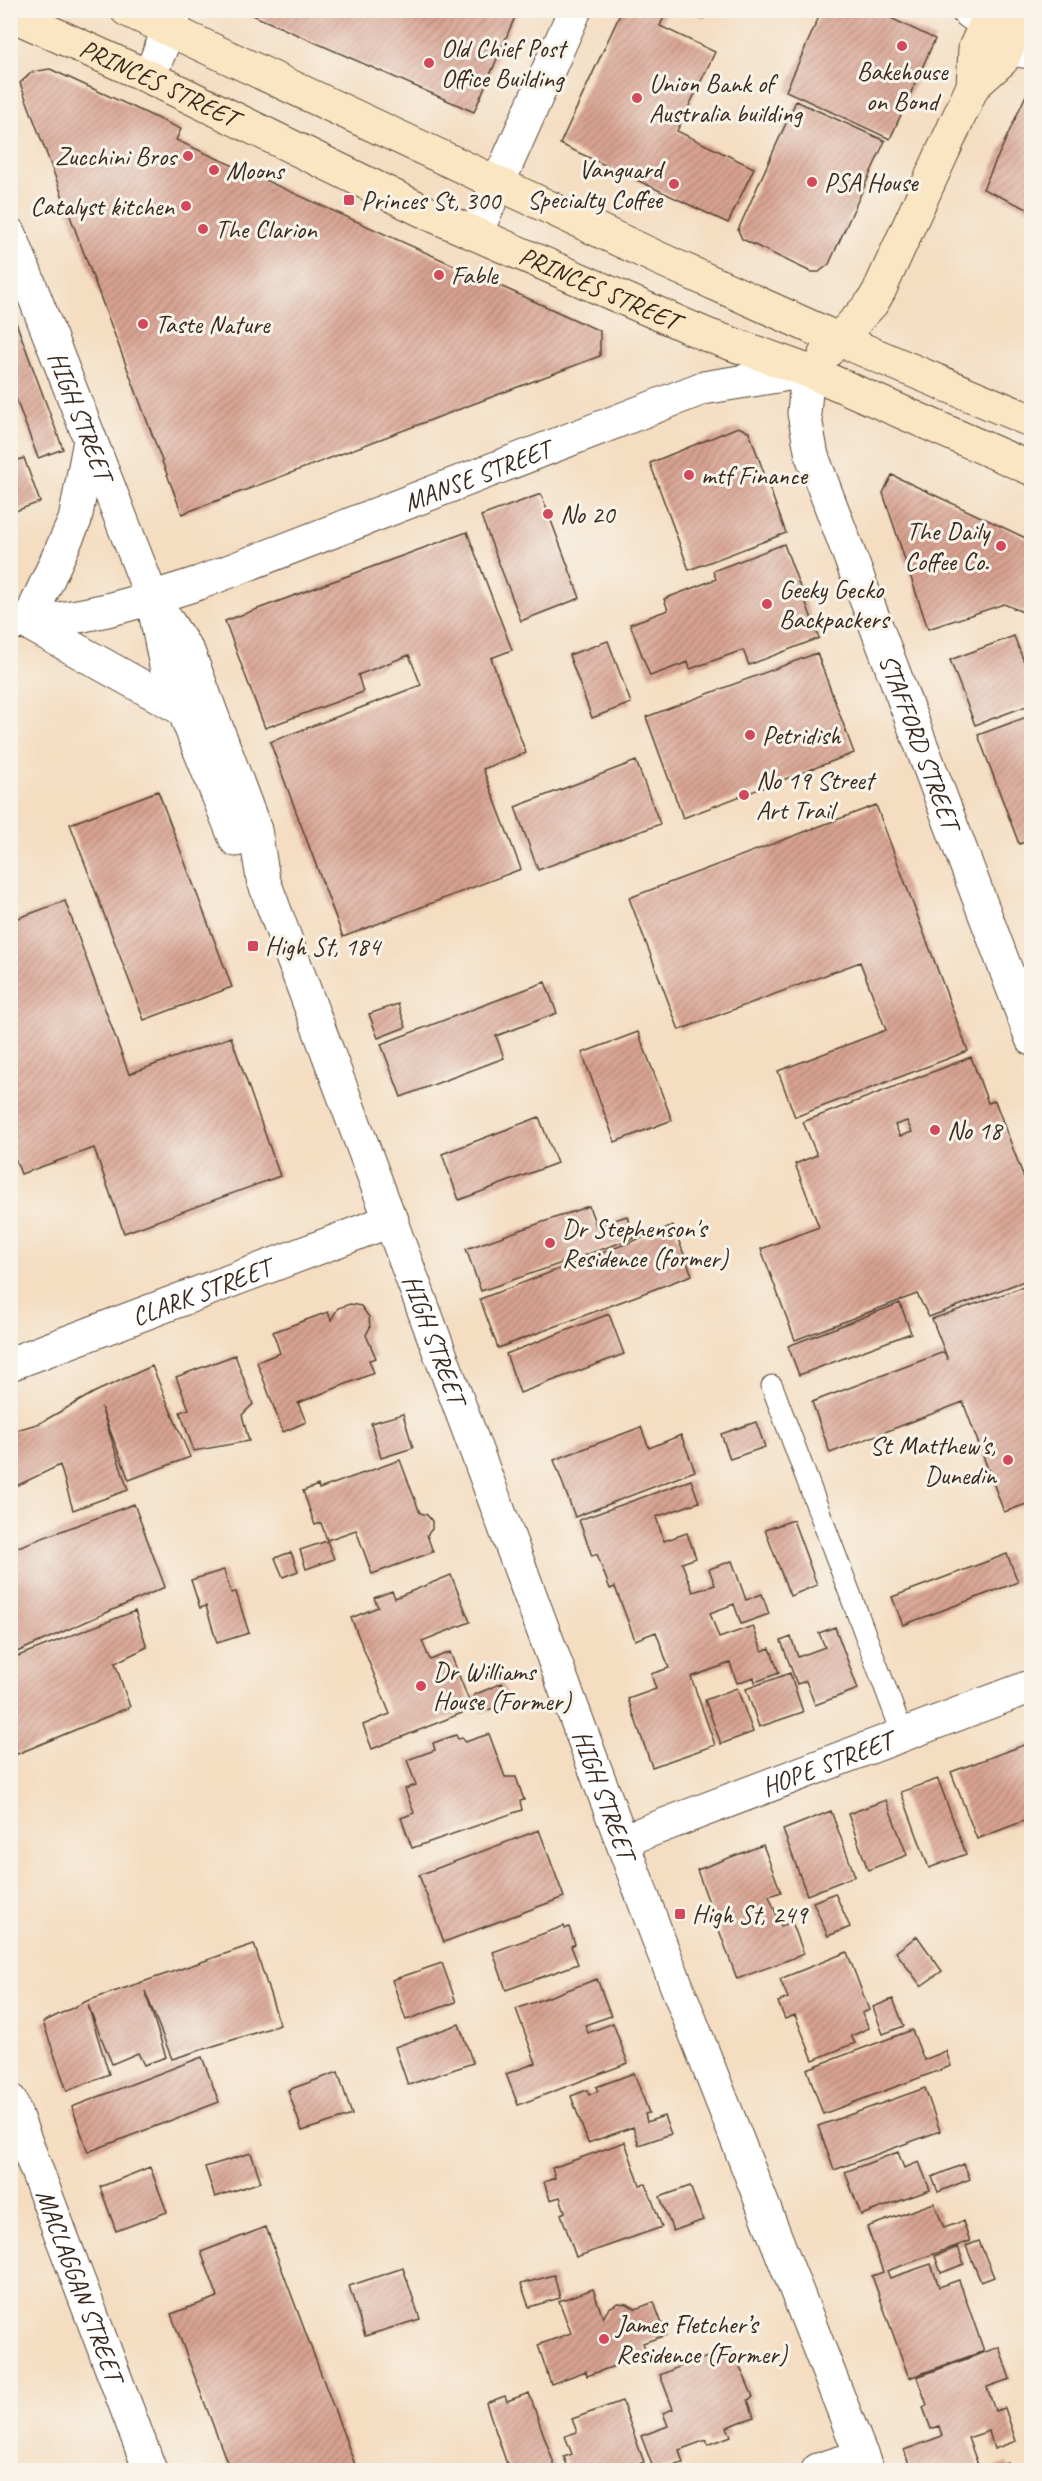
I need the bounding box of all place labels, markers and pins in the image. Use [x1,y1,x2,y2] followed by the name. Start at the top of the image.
[441,32,568,95] place label: Old Chief Post Office Building
[895,39,909,53] marker: Bakehouse on Bond
[857,55,949,118] place label: Bakehouse on Bond
[422,56,436,70] marker: Old Chief Post Office Building
[649,67,804,130] place label: Union Bank of Australia building
[630,91,644,105] marker: Union Bank of Australia building
[55,140,178,173] place label: Zucchini Bros
[181,149,195,163] marker: Zucchini Bros
[527,153,666,216] place label: Vanguard Specialty Coffee
[226,154,286,187] place label: Moons
[207,163,221,177] marker: Moons
[824,166,919,199] place label: PSA House
[805,175,819,189] marker: PSA House
[667,177,681,191] marker: Vanguard Specialty Coffee
[361,184,503,217] place label: Princes St, 300
[30,190,175,223] place label: Catalyst kitchen
[342,193,356,207] marker: Princes St, 300
[179,199,193,213] marker: Catalyst kitchen
[215,213,318,246] place label: The Clarion
[196,222,210,236] marker: The Clarion
[451,259,499,292] place label: Fable
[432,268,446,282] marker: Fable
[155,308,271,341] place label: Taste Nature
[136,317,150,331] marker: Taste Nature
[701,459,808,492] place label: mtf Finance
[682,468,696,482] marker: mtf Finance
[560,498,617,531] place label: No 20
[541,507,555,521] marker: No 20
[904,515,991,578] place label: The Daily Coffee Co.
[994,539,1008,553] marker: The Daily Coffee Co.
[779,573,890,636] place label: Geeky Gecko Backpackers
[760,597,774,611] marker: Geeky Gecko Backpackers
[762,719,842,752] place label: Petridish
[743,728,757,742] marker: Petridish
[756,764,877,827] place label: No 19 Street Art Trail
[737,788,751,802] marker: No 19 Street Art Trail
[265,930,382,963] place label: High St, 184
[246,939,260,953] marker: High St, 184
[947,1114,1004,1147] place label: No 18
[928,1123,942,1137] marker: No 18
[562,1212,729,1275] place label: Dr Stephenson's Residence (former)
[543,1236,557,1250] marker: Dr Stephenson's Residence (former)
[870,1429,997,1492] place label: St Matthew's, Dunedin
[1001,1453,1015,1467] marker: St Matthew's, Dunedin
[433,1655,572,1718] place label: Dr Williams House (Former)
[414,1679,428,1693] marker: Dr Williams House (Former)
[692,1898,809,1931] place label: High St, 249
[673,1907,687,1921] marker: High St, 249
[614,2308,788,2371] place label: James Fletcher’s Residence (Former)
[597,2332,611,2346] marker: James Fletcher’s Residence (Former)

